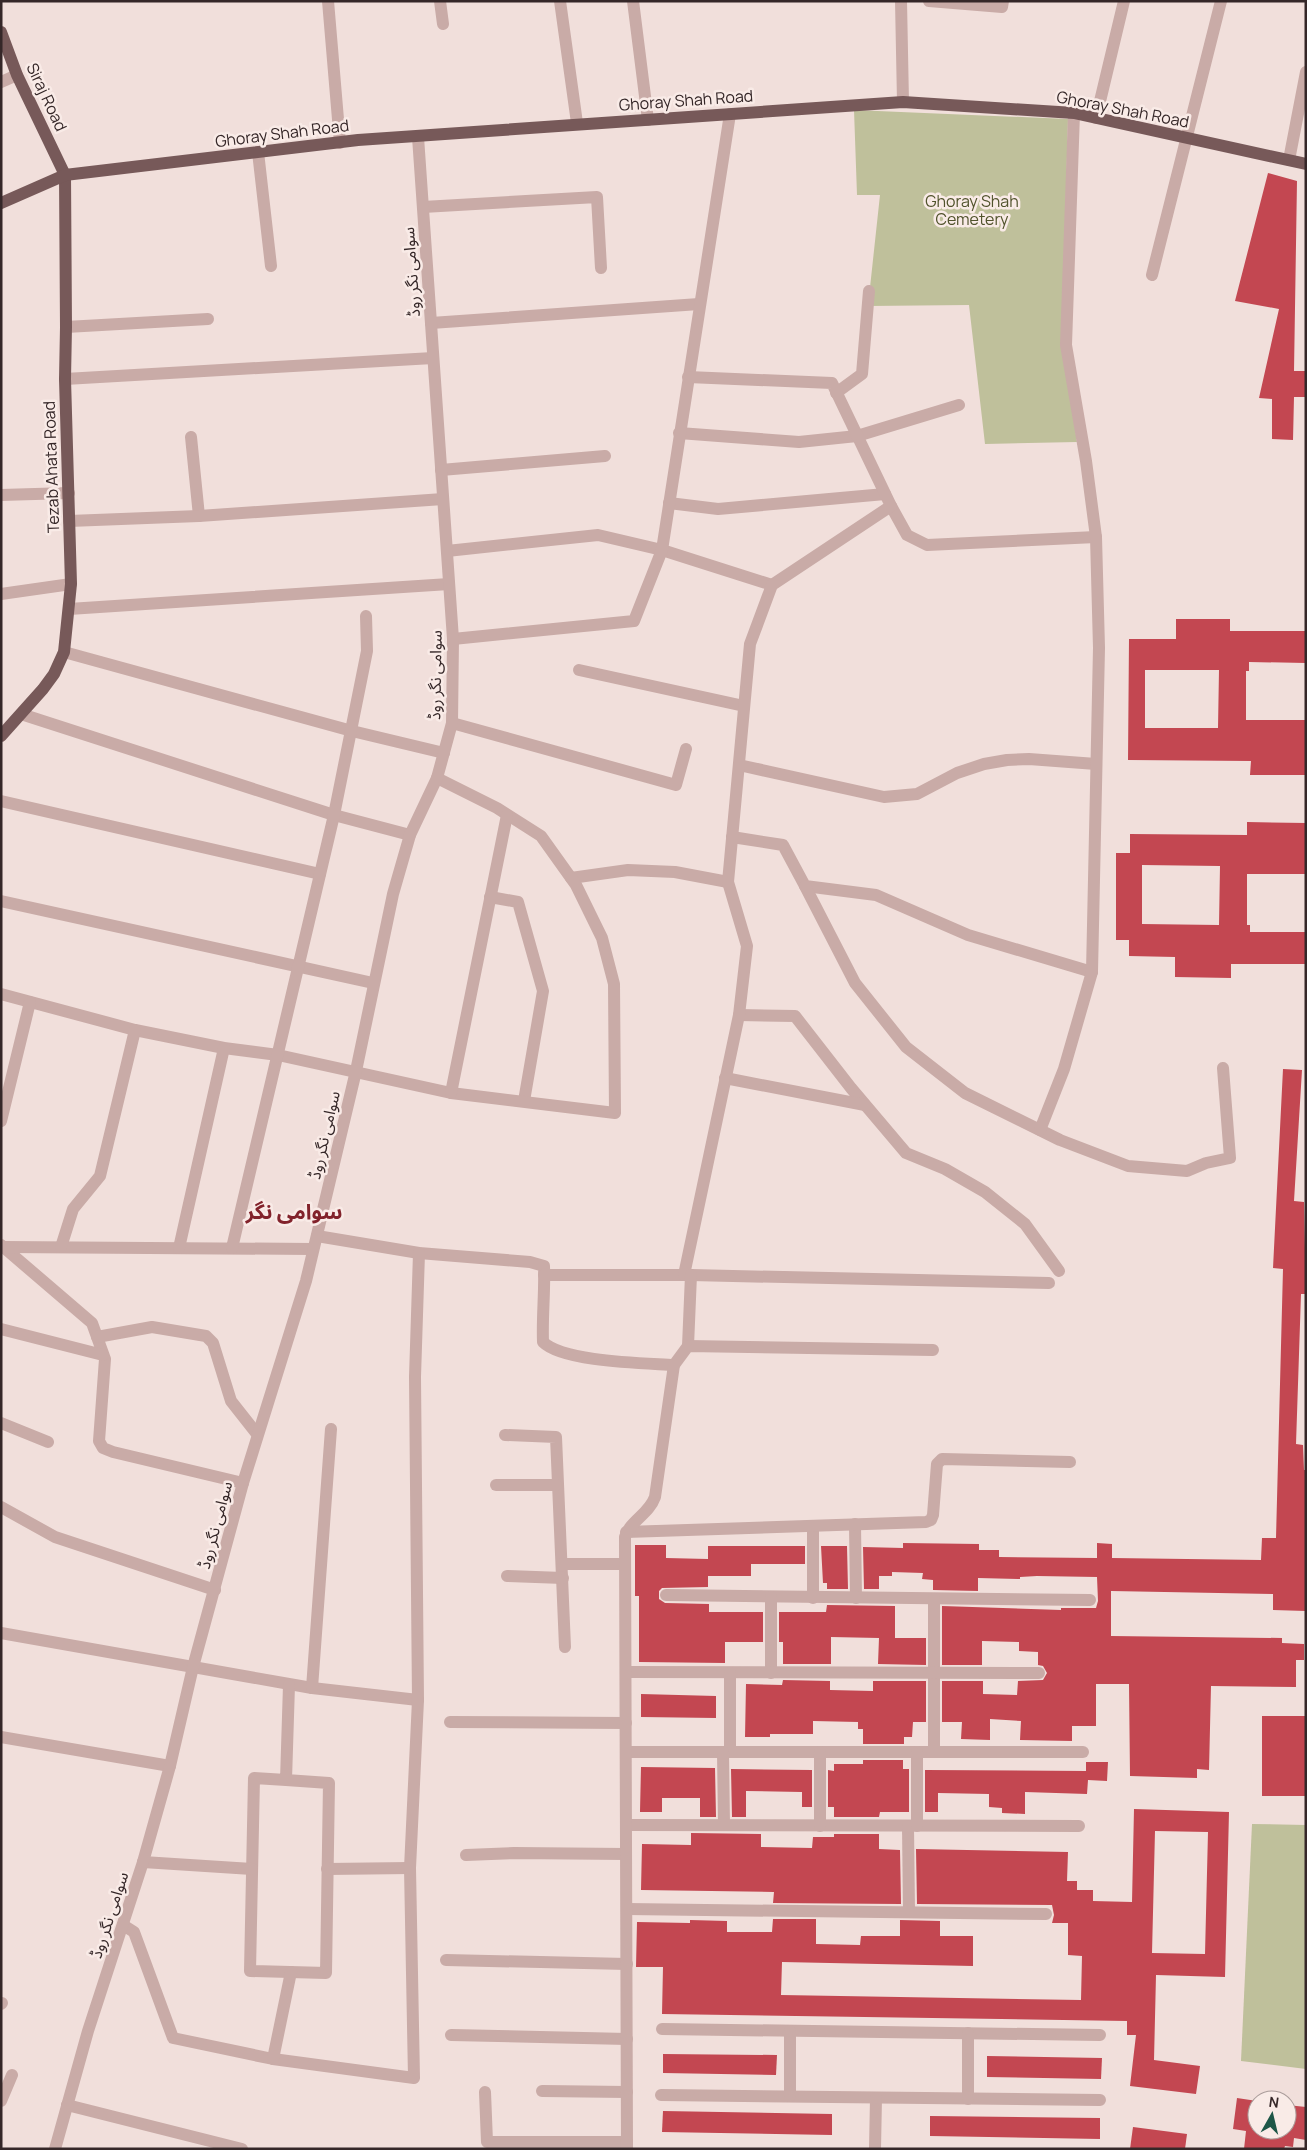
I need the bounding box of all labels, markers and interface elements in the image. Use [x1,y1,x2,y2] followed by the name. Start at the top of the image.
[22,59,72,135] street label: Siraj Road
[618,84,754,116] street label: Ghoray Shah Road
[1055,85,1191,133] street label: Ghoray Shah Road
[214,114,350,152] street label: Ghoray Shah Road
[925,190,1019,230] park label: Ghoray Shah Cemetery
[397,226,425,318] street label: سوامی نگر روڈ
[38,401,64,533] street label: Tezab Ahata Road
[423,630,447,720] street label: سوامی نگر روڈ
[303,1089,345,1181] street label: سوامی نگر روڈ
[245,1197,342,1225] district label: سوامی نگر
[193,1479,237,1571] street label: سوامی نگر روڈ
[85,1869,133,1961] street label: سوامی نگر روڈ
[1247,2090,1297,2140] north arrow
[1268,2092,1280,2112] text: N

